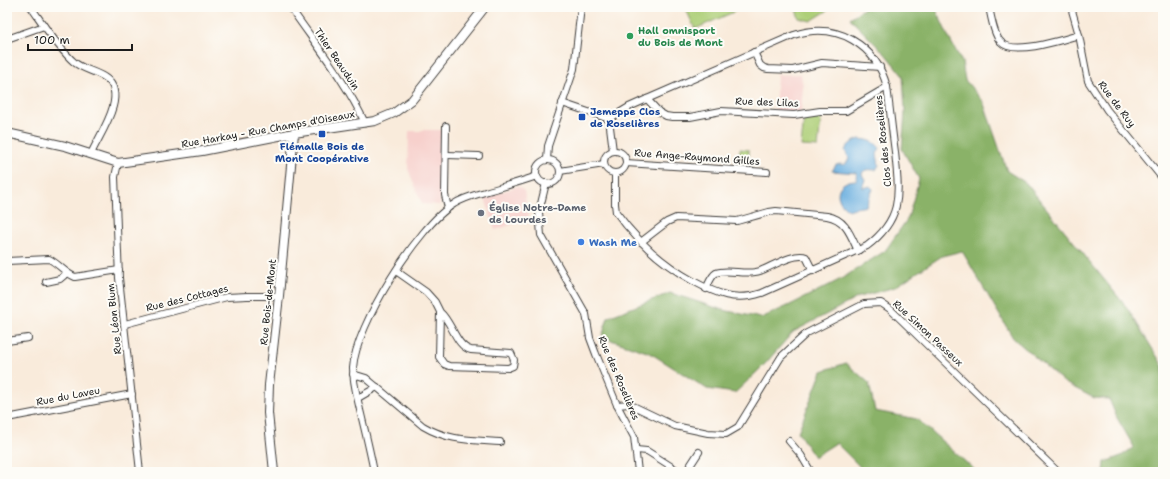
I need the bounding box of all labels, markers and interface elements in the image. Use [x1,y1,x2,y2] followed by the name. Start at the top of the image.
[638,24,723,49] place label: Hall omnisport du Bois de Mont
[311,25,363,93] street label: Thier Beauduin
[28,26,132,52] scale bar
[625,31,635,41] marker: Hall omnisport du Bois de Mont
[34,32,70,48] text: 100 m
[1095,78,1139,130] street label: Rue de Ruy
[735,94,799,110] street label: Rue des Lilas
[872,95,894,187] street label: Clos des Roselières
[590,105,660,130] place label: Jemeppe Clos de Roselières
[180,107,356,151] street label: Rue Harkay - Rue Champs d'Oiseaux
[577,112,587,122] marker: Jemeppe Clos de Roselières
[317,129,327,139] marker: Flémalle Bois de Mont Coopérative
[275,140,369,165] place label: Flémalle Bois de Mont Coopérative
[634,146,760,168] street label: Rue Ange-Raymond Gilles
[489,201,586,226] place label: Église Notre-Dame de Lourdes
[476,208,486,218] marker: Église Notre-Dame de Lourdes
[589,236,637,249] place label: Wash Me
[576,237,586,247] marker: Wash Me
[257,258,279,346] street label: Rue Bois-de-Mont
[144,281,230,315] street label: Rue des Cottages
[104,283,124,355] street label: Rue Léon Blum
[890,297,966,369] street label: Rue Simon Passeux
[595,334,643,422] street label: Rue des Roselières
[35,383,101,409] street label: Rue du Laveu

